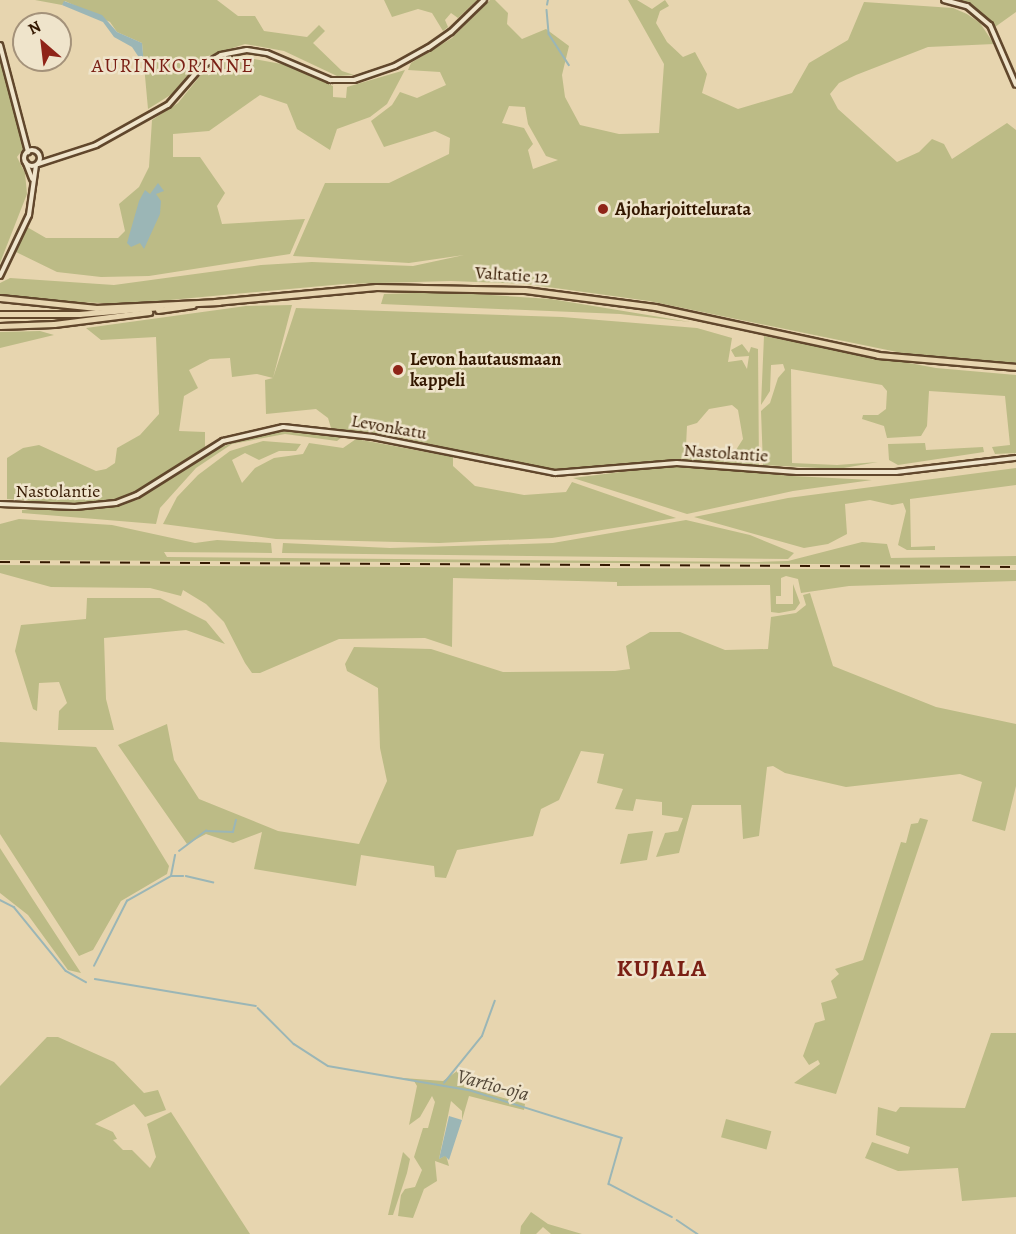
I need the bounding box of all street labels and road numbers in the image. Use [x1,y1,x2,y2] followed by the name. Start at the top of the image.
[474,262,550,288] street label: Valtatie 12
[350,410,428,444] street label: Levonkatu
[683,439,769,467] street label: Nastolantie
[16,480,100,502] street label: Nastolantie

